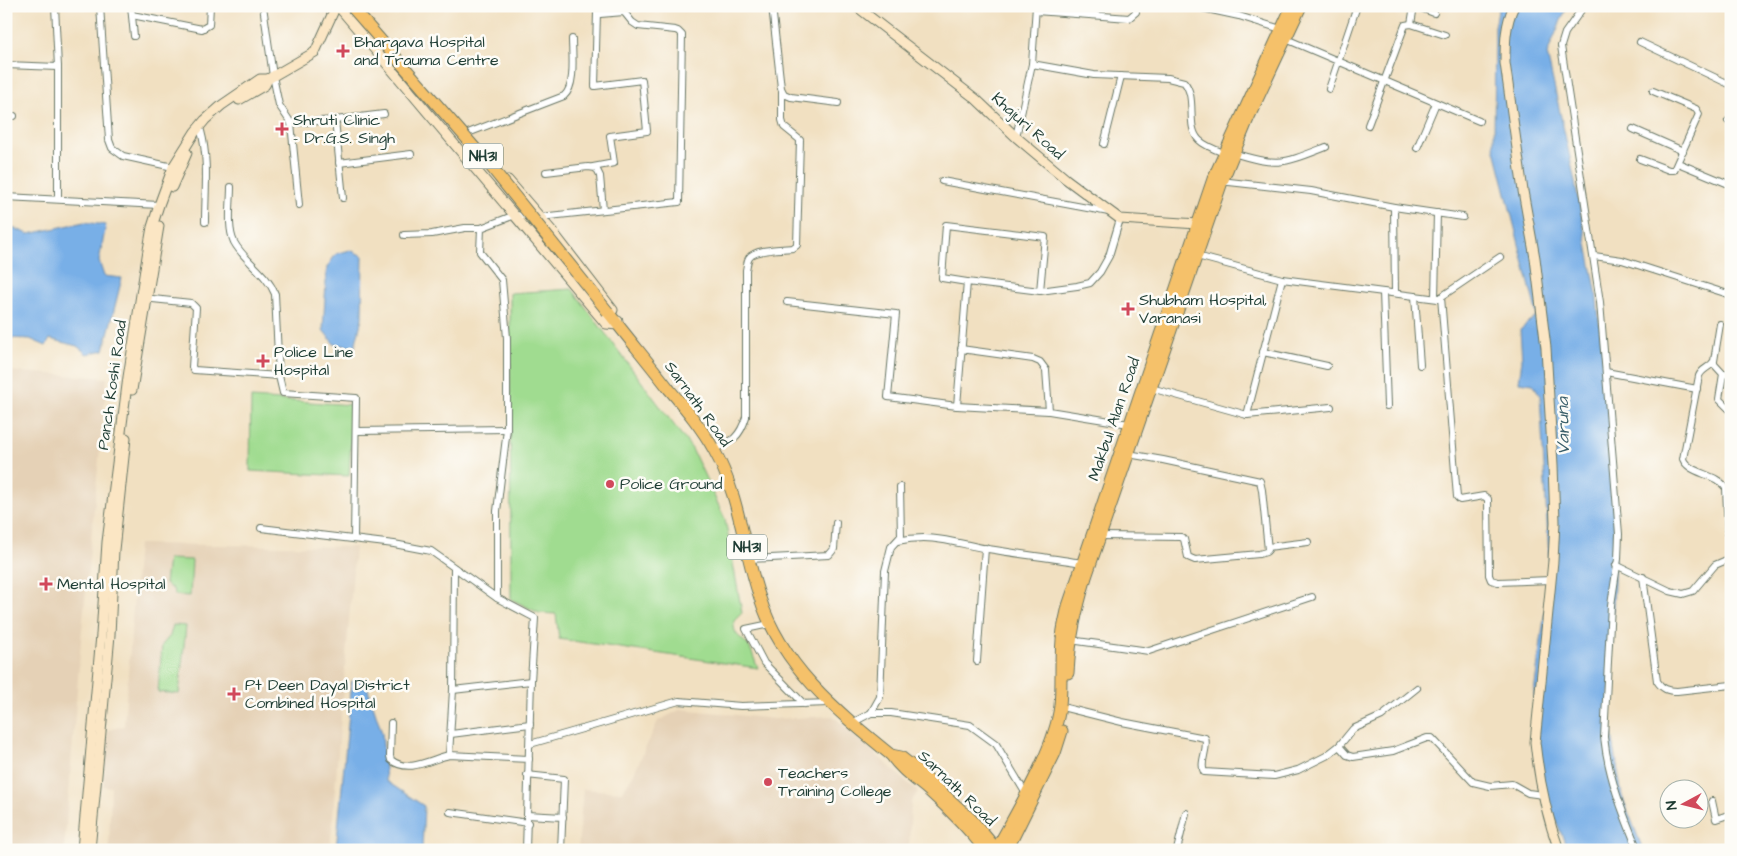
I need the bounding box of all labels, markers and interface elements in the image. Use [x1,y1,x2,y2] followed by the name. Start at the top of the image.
[354,31,499,71] place label: Bhargava Hospital and Trauma Centre
[336,44,350,58] marker: Bhargava Hospital and Trauma Centre
[987,87,1069,165] street label: Khajuri Road
[293,109,395,150] place label: Shruti Clinic - Dr.G.S. Singh
[275,122,289,136] marker: Shruti Clinic - Dr.G.S. Singh
[463,144,503,168] road number: NH31
[1139,289,1267,329] place label: Shubham Hospital, Varanasi
[1121,302,1135,316] marker: Shubham Hospital, Varanasi
[92,319,132,451] street label: Panch Koshi Road
[274,341,354,381] place label: Police Line Hospital
[256,354,270,368] marker: Police Line Hospital
[1083,354,1145,484] street label: Makbul Alan Road
[659,357,737,451] street label: Sarnath Road
[1550,396,1576,455] water label: Varuna
[620,473,723,495] place label: Police Ground
[604,478,616,490] marker: Police Ground
[727,534,767,560] road number: NH31
[57,573,166,595] place label: Mental Hospital
[39,577,53,591] marker: Mental Hospital
[245,674,410,714] place label: Pt Deen Dayal District Combined Hospital
[227,687,241,701] marker: Pt Deen Dayal District Combined Hospital
[913,745,1001,831] street label: Sarnath Road
[778,762,892,803] place label: Teachers Training College
[762,776,774,788] marker: Teachers Training College
[1660,778,1710,828] north arrow
[1662,800,1683,811] text: N

